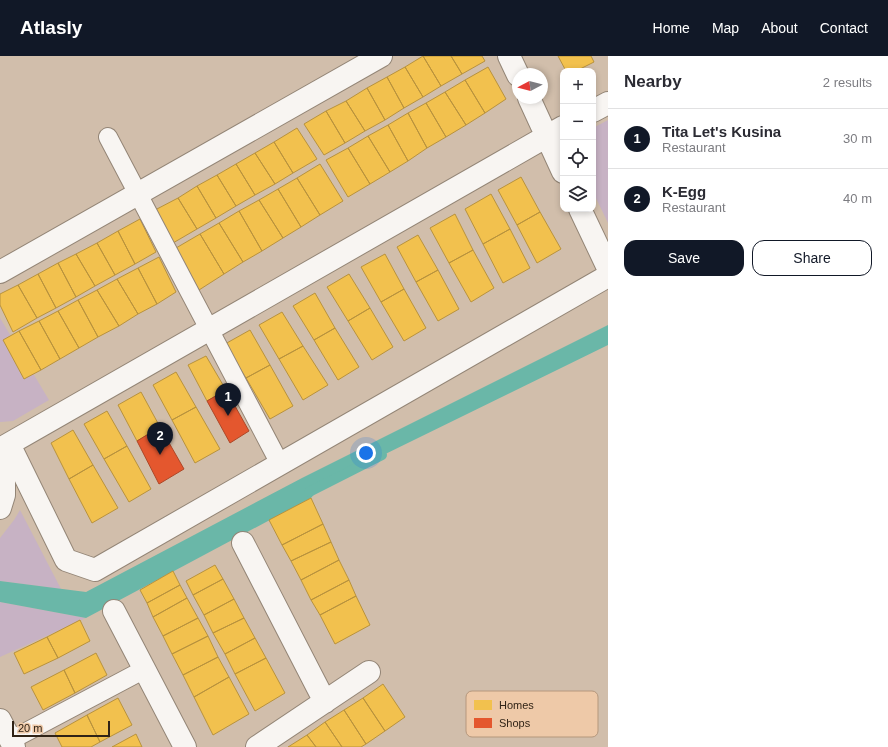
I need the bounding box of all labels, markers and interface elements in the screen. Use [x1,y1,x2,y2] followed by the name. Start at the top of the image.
[20,17,82,38] text: Atlasly
[653,20,690,36] text: Home
[712,20,739,36] text: Map
[761,20,798,36] text: About
[820,20,868,36] text: Contact
[512,68,548,104] north arrow
[560,68,596,212] map controls
[560,68,596,104] button: +
[624,72,682,91] text: Nearby
[823,75,872,90] text: 2 results
[560,104,596,140] button: −
[662,123,781,140] text: Tita Let's Kusina
[633,131,641,146] text: 1
[843,131,872,146] text: 30 m
[560,140,596,176] button: locate
[662,140,726,155] text: Restaurant
[560,176,596,212] button: layers
[662,183,706,200] text: K-Egg
[633,191,641,206] text: 2
[843,191,872,206] text: 40 m
[662,200,726,215] text: Restaurant
[624,240,744,276] button: Save
[752,240,872,276] button: Share
[215,383,241,416] pin: 1
[147,422,173,455] pin: 2
[356,443,376,463] your location
[466,691,598,737] legend
[499,699,534,711] text: Homes
[499,717,531,729] text: Shops
[12,719,110,738] scale bar
[18,722,42,734] text: 20 m

